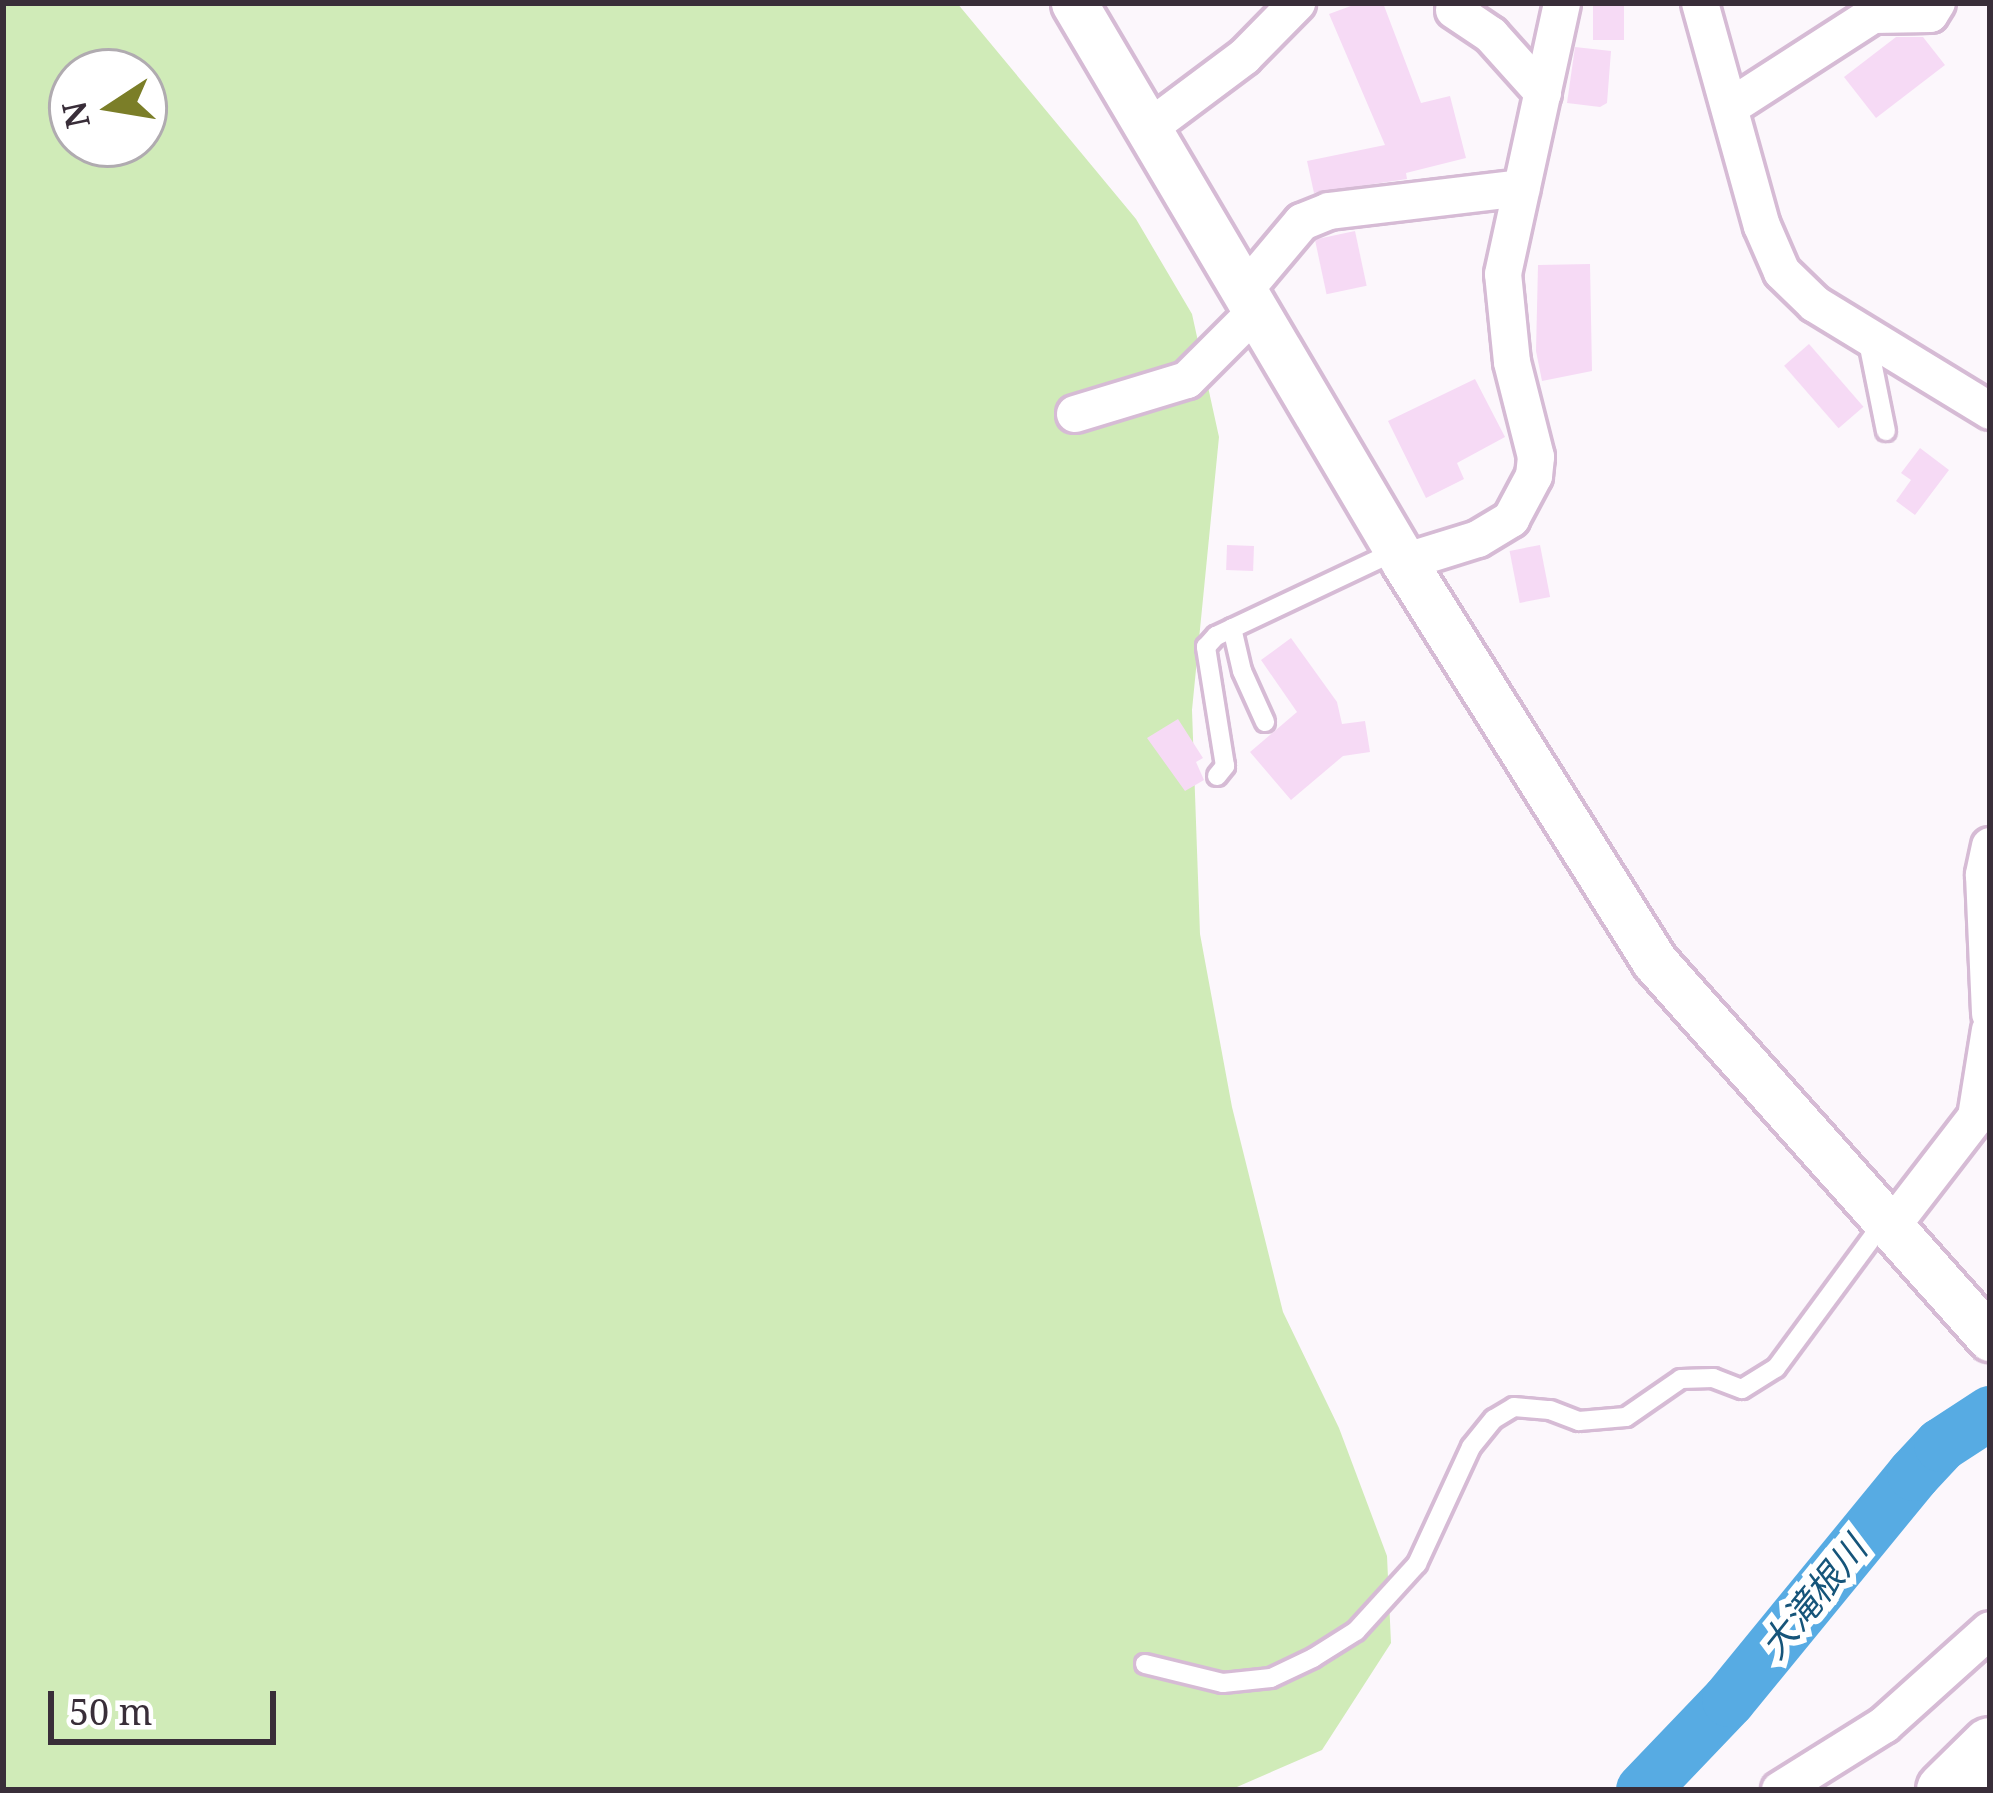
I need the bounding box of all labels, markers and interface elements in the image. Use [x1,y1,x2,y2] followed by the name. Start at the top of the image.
[48,48,168,168] north arrow
[51,98,100,132] text: N
[1751,1527,1875,1667] water label: 大滝根川
[54,1667,282,1741] scale bar
[69,1687,153,1736] text: 50 m

